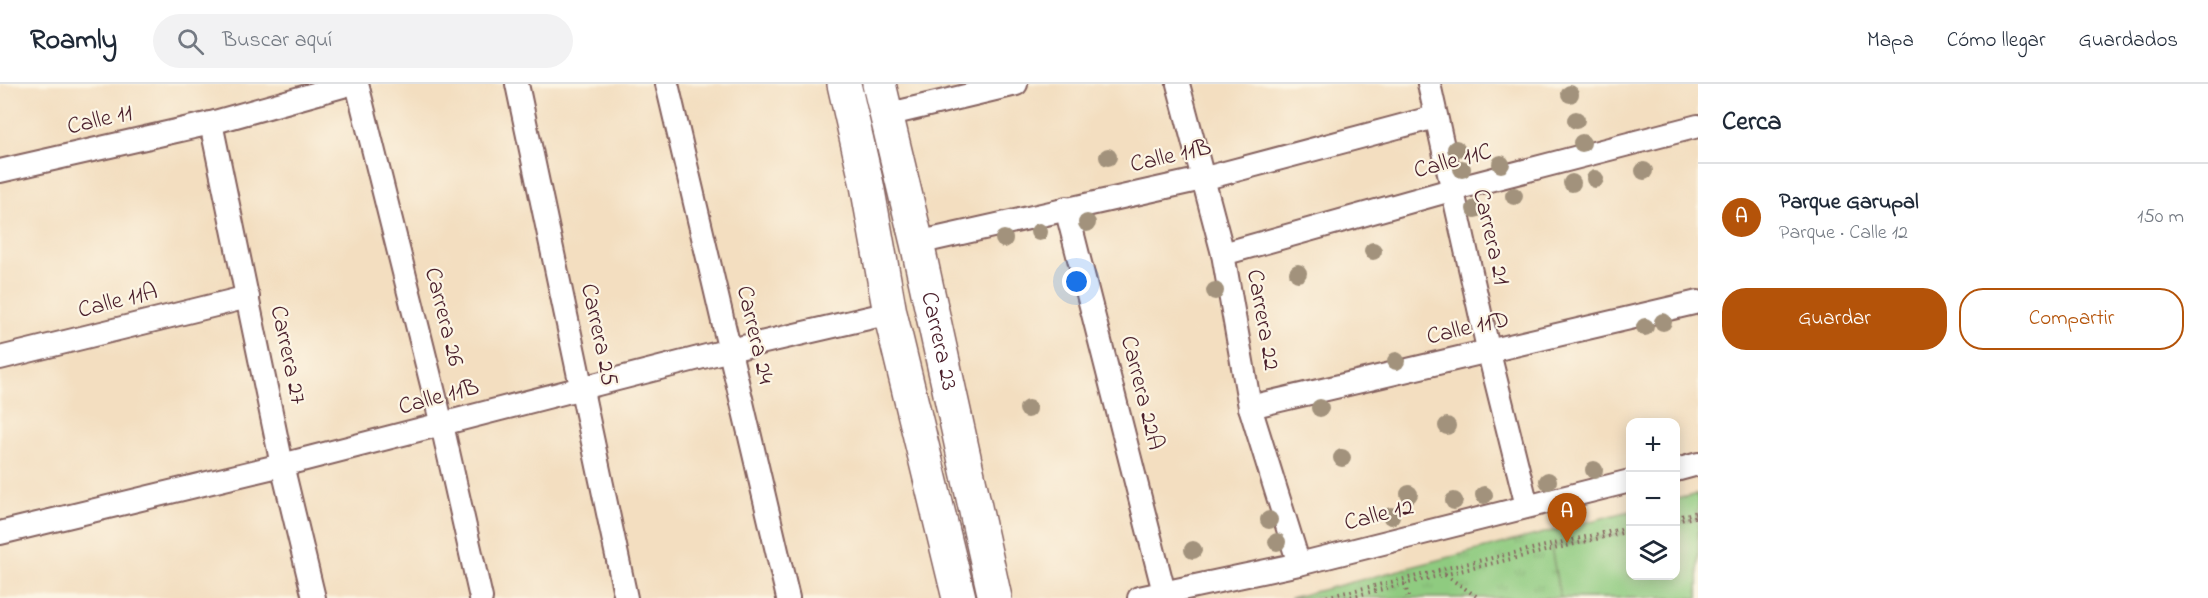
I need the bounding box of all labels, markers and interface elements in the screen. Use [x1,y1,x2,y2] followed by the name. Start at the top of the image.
[153,14,573,68] search box
[30,21,117,62] text: Roamly
[174,25,207,58] icon: search
[222,25,332,57] text: Buscar aquí
[1867,26,1914,56] text: Mapa
[1947,26,2045,56] text: Cómo llegar
[2078,26,2178,56] text: Guardados
[64,96,137,145] street label: Calle 11
[1722,104,1782,142] text: Cerca
[1127,131,1215,183] street label: Calle 11B
[1410,135,1496,189] street label: Calle 11C
[1462,185,1518,289] street label: Carrera 21
[1779,187,1919,219] text: Parque Garupal
[1735,203,1748,232] text: A
[2137,203,2184,232] text: 150 m
[1779,219,1908,248] text: Parque · Calle 12
[414,264,472,370] street label: Carrera 26
[1062,267,1091,296] your location
[1236,267,1288,373] street label: Carrera 22
[74,275,162,329] street label: Calle 11A
[570,281,626,390] street label: Carrera 25
[726,282,782,388] street label: Carrera 24
[1722,288,1947,350] button: Guardar
[1959,288,2184,350] button: Compartir
[911,289,966,394] street label: Carrera 23
[259,302,315,408] street label: Carrera 27
[1423,303,1513,355] street label: Calle 11D
[1110,332,1172,454] street label: Carrera 22A
[395,370,483,426] street label: Calle 11B
[1626,418,1680,580] map controls
[1626,418,1680,472] button: +
[1626,472,1680,526] button: −
[1341,490,1418,542] street label: Calle 12
[1548,494,1586,543] pin: A
[1626,526,1680,580] button: layers

